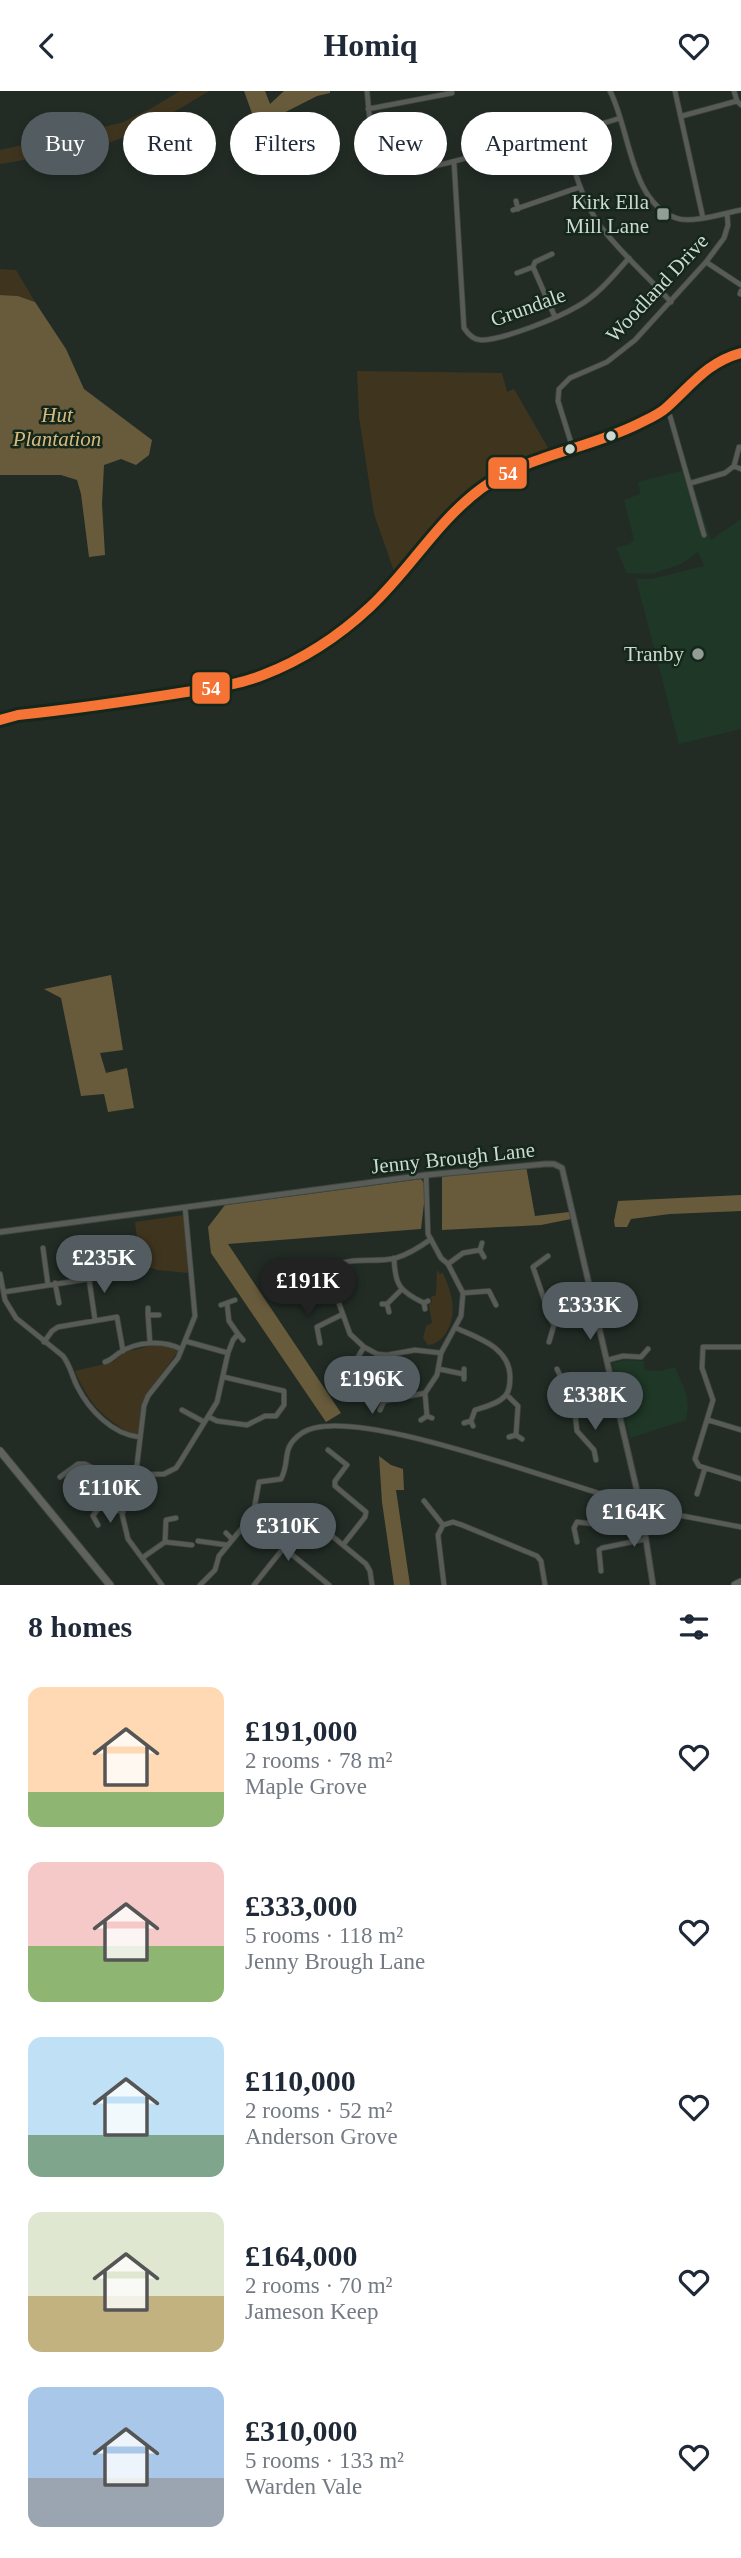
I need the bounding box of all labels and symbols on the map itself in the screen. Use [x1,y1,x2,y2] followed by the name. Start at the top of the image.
[566,190,650,238] place label: Kirk Ella Mill Lane
[655,206,671,222] marker: Kirk Ella Mill Lane
[601,229,713,347] street label: Woodland Drive
[487,282,569,332] street label: Grundale
[12,403,101,451] park label: Hut Plantation
[604,429,618,443] unlabelled marker
[563,442,577,456] unlabelled marker
[487,456,528,490] line badge: 54
[499,463,518,484] text: 54
[624,642,684,666] place label: Tranby
[690,646,706,662] marker: Tranby
[191,671,231,705] line badge: 54
[202,678,221,699] text: 54
[370,1137,536,1179] street label: Jenny Brough Lane
[55,1235,153,1295] pin: £235K
[259,1259,357,1318] pin: £191K
[541,1283,639,1342] pin: £333K
[323,1357,421,1416] pin: £196K
[546,1373,644,1432] pin: £338K
[61,1465,159,1525] pin: £110K
[585,1489,683,1549] pin: £164K
[239,1503,337,1563] pin: £310K

